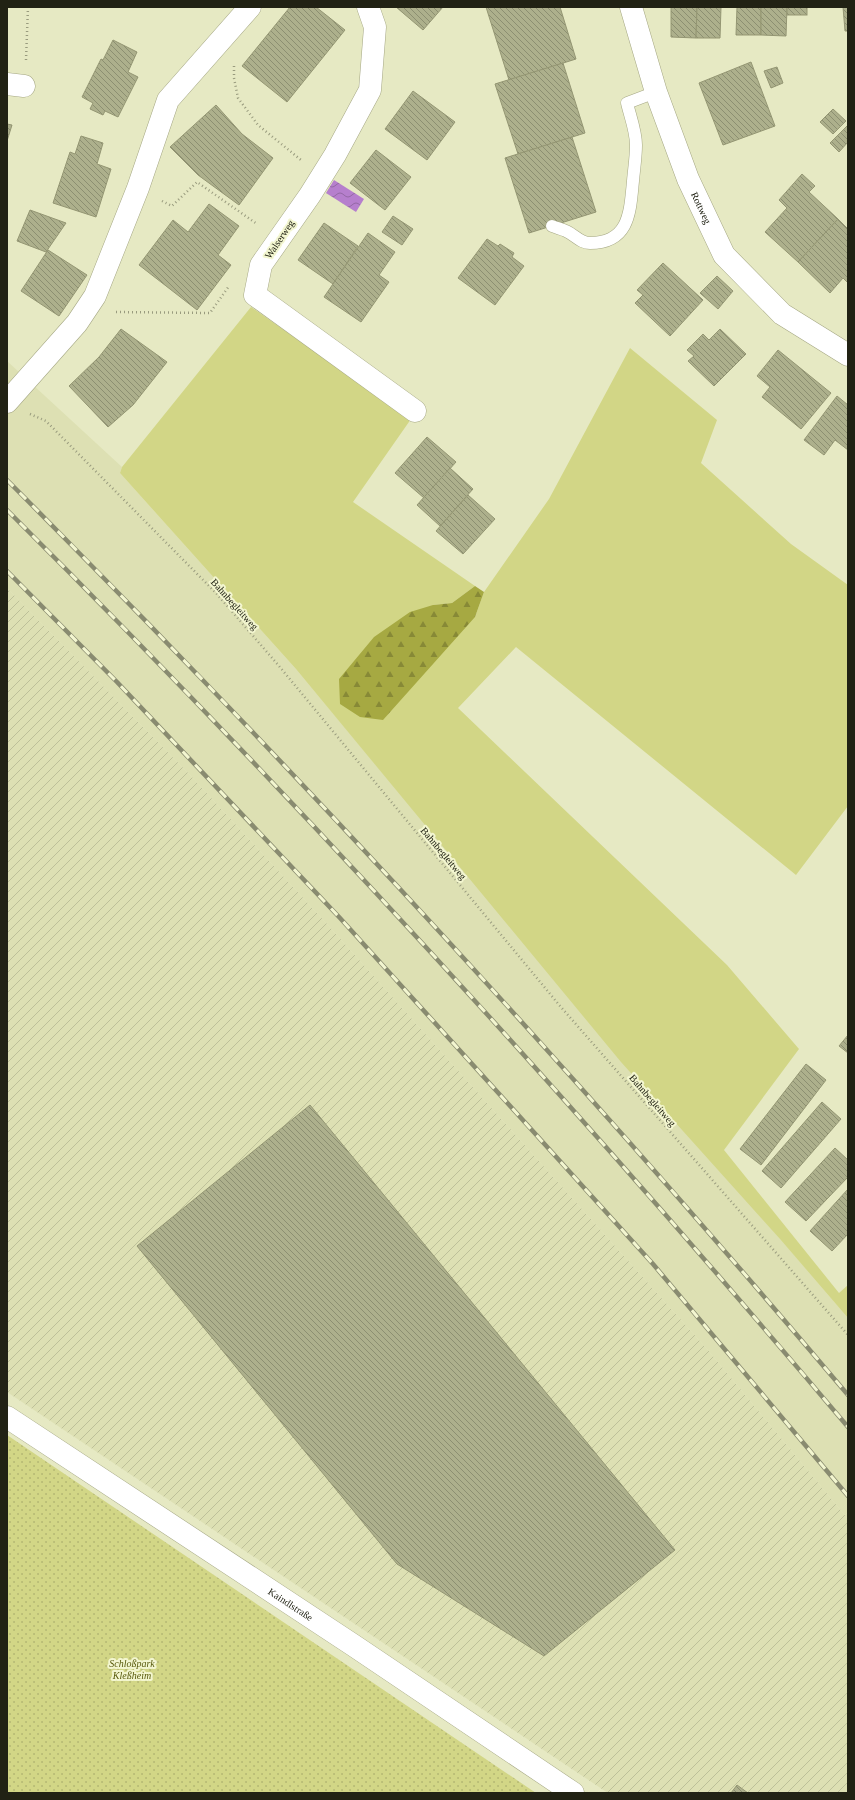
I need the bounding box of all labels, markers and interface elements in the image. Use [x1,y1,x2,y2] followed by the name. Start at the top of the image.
[689,190,713,226] street label: Rottweg
[263,218,296,261] street label: Walserweg
[209,577,260,632] street label: Bahnbegleitweg
[419,825,469,882] street label: Bahnbegleitweg
[627,1072,678,1128] street label: Bahnbegleitweg
[266,1586,315,1623] street label: Kaindlstraße
[109,1658,155,1681] park label: Schloßpark Kleßheim

